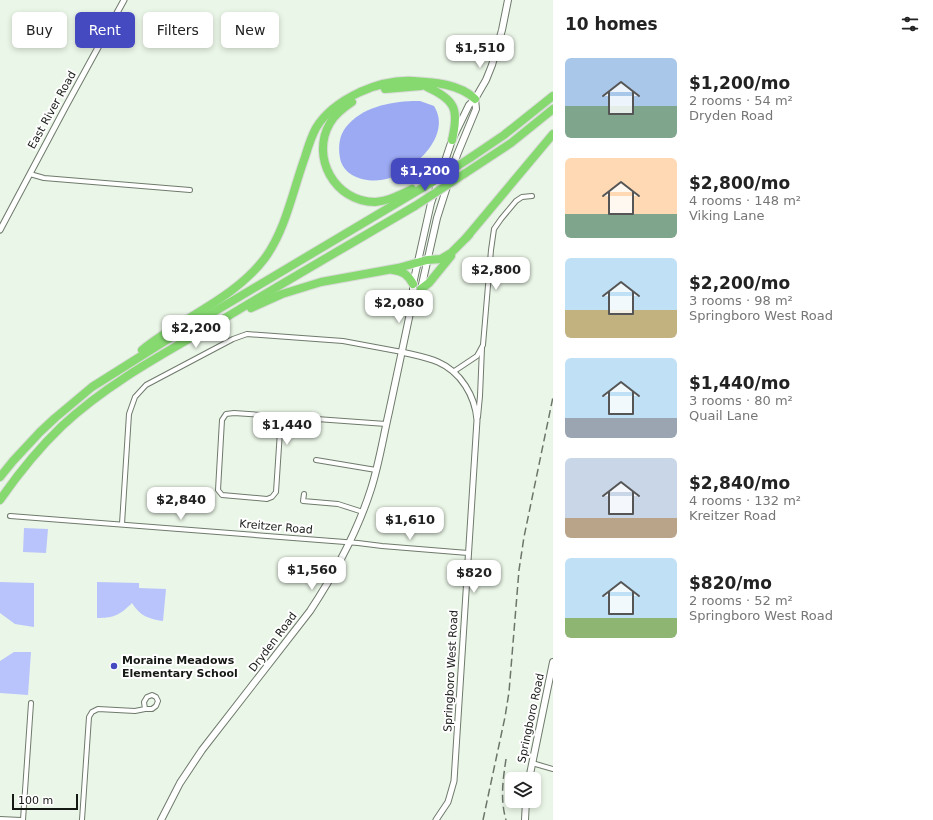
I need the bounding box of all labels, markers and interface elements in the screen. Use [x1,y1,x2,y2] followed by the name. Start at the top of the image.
[12,12,67,48] chip: Buy
[75,12,135,48] chip: Rent
[143,12,213,48] chip: Filters
[221,12,279,48] chip: New
[899,13,921,35] icon: filters
[565,14,658,34] text: 10 homes
[447,35,513,69] pin: $1,510
[455,40,505,55] text: $1,510
[25,69,79,151] street label: East River Road
[689,73,790,93] text: $1,200/mo
[597,74,645,122] icon: home
[689,93,793,108] text: 2 rooms · 54 m²
[689,108,773,123] text: Dryden Road
[392,158,458,192] pin: $1,200
[400,163,450,178] text: $1,200
[689,173,790,193] text: $2,800/mo
[597,174,645,222] icon: home
[689,193,801,208] text: 4 rooms · 148 m²
[689,208,764,223] text: Viking Lane
[463,257,529,291] pin: $2,800
[471,262,521,277] text: $2,800
[689,273,790,293] text: $2,200/mo
[597,274,645,322] icon: home
[366,290,432,324] pin: $2,080
[689,293,793,308] text: 3 rooms · 98 m²
[374,295,424,310] text: $2,080
[689,308,833,323] text: Springboro West Road
[163,315,229,349] pin: $2,200
[171,320,221,335] text: $2,200
[689,373,790,393] text: $1,440/mo
[597,374,645,422] icon: home
[689,393,793,408] text: 3 rooms · 80 m²
[689,408,758,423] text: Quail Lane
[254,412,320,446] pin: $1,440
[262,417,312,432] text: $1,440
[689,473,790,493] text: $2,840/mo
[597,474,645,522] icon: home
[148,487,214,521] pin: $2,840
[156,492,206,507] text: $2,840
[689,493,801,508] text: 4 rooms · 132 m²
[377,507,443,541] pin: $1,610
[689,508,776,523] text: Kreitzer Road
[385,512,435,527] text: $1,610
[239,517,313,537] street label: Kreitzer Road
[279,557,345,591] pin: $1,560
[450,560,498,594] pin: $820
[287,562,337,577] text: $1,560
[456,565,492,580] text: $820
[689,573,772,593] text: $820/mo
[597,574,645,622] icon: home
[689,593,793,608] text: 2 rooms · 52 m²
[689,608,833,623] text: Springboro West Road
[246,610,300,674] street label: Dryden Road
[441,610,461,732] street label: Springboro West Road
[122,654,238,680] place label: Moraine Meadows Elementary School
[109,661,119,671] marker: Moraine Meadows Elementary School
[515,672,547,764] street label: Springboro Road
[505,772,541,808] map controls
[505,772,541,808] button: layers
[12,792,78,811] scale bar
[18,794,53,807] text: 100 m

